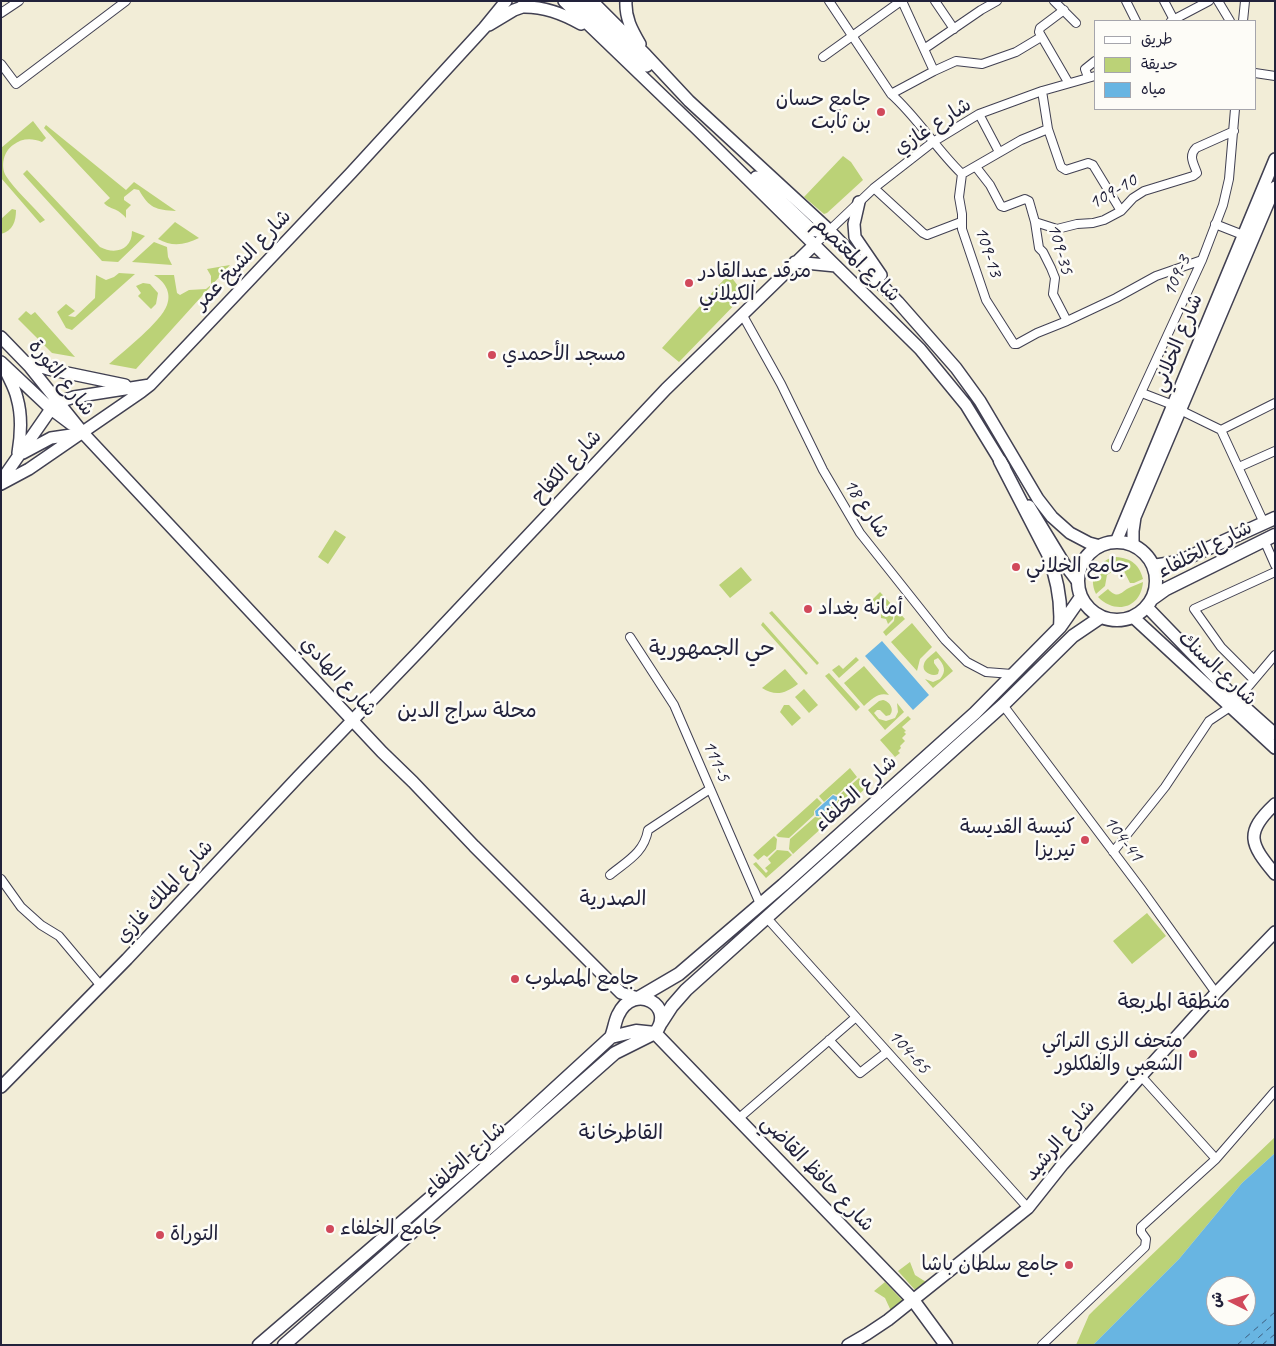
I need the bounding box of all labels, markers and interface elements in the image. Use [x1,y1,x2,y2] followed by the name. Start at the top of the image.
[1094,20,1256,110] legend
[1141,30,1173,49] text: طريق
[1141,55,1178,74] text: حديقة
[1141,80,1166,99] text: مياه
[776,88,871,135] place label: جامع حسان بن ثابت
[890,93,976,161] street label: شارع غازي
[875,106,887,118] marker: جامع حسان بن ثابت
[1085,169,1141,215] street label: 109-10
[189,205,297,315] street label: شارع الشيخ عمر
[807,212,905,308] street label: شارع المعتصم
[1041,221,1079,277] street label: 109-35
[969,224,1007,280] street label: 109-13
[1157,252,1197,300] street label: 109-3
[699,260,811,307] place label: مرقد عبدالقادر الكيلاني
[683,277,695,289] marker: مرقد عبدالقادر الكيلاني
[1147,290,1209,396] street label: شارع الخلاني
[23,335,99,421] street label: شارع الثورة
[502,343,626,367] place label: مسجد الأحمدي
[486,349,498,361] marker: مسجد الأحمدي
[527,425,607,509] street label: شارع الكفاح
[838,475,894,543] street label: شارع 18
[1154,516,1256,584] street label: شارع الخلفاء
[1026,555,1129,579] place label: جامع الخلاني
[1010,561,1022,573] marker: جامع الخلاني
[818,597,903,621] place label: أمانة بغداد
[802,603,814,615] marker: أمانة بغداد
[1173,626,1261,712] street label: شارع السنك
[295,632,381,722] street label: شارع الهادي
[649,636,775,662] district label: حي الجمهورية
[397,698,537,724] district label: محلة سراج الدين
[697,737,735,785] street label: 111-5
[810,751,902,837] street label: شارع الخلفاء
[1098,811,1148,867] street label: 104-41
[960,816,1075,863] place label: كنيسة القديسة تيريزا
[1079,834,1091,846] marker: كنيسة القديسة تيريزا
[111,836,219,948] street label: شارع الملك غازي
[580,886,646,912] district label: الصدرية
[525,967,639,991] place label: جامع المصلوب
[509,973,521,985] marker: جامع المصلوب
[1118,989,1230,1015] district label: منطقة المربعة
[883,1025,935,1079] street label: 104-65
[1042,1030,1183,1077] place label: متحف الزي التراثي الشعبي والفلكلور
[1187,1048,1199,1060] marker: متحف الزي التراثي الشعبي والفلكلور
[1019,1096,1101,1186] street label: شارع الرشيد
[755,1111,879,1237] street label: شارع حافظ القاضي
[419,1117,511,1203] street label: شارع الخلفاء
[579,1120,663,1146] district label: القاطرخانة
[340,1217,442,1241] place label: جامع الخلفاء
[170,1223,219,1247] place label: التوراة
[324,1223,336,1235] marker: جامع الخلفاء
[154,1229,166,1241] marker: التوراة
[921,1253,1059,1277] place label: جامع سلطان باشا
[1063,1259,1075,1271] marker: جامع سلطان باشا
[1206,1276,1256,1326] north arrow
[1207,1291,1226,1308] text: ش

